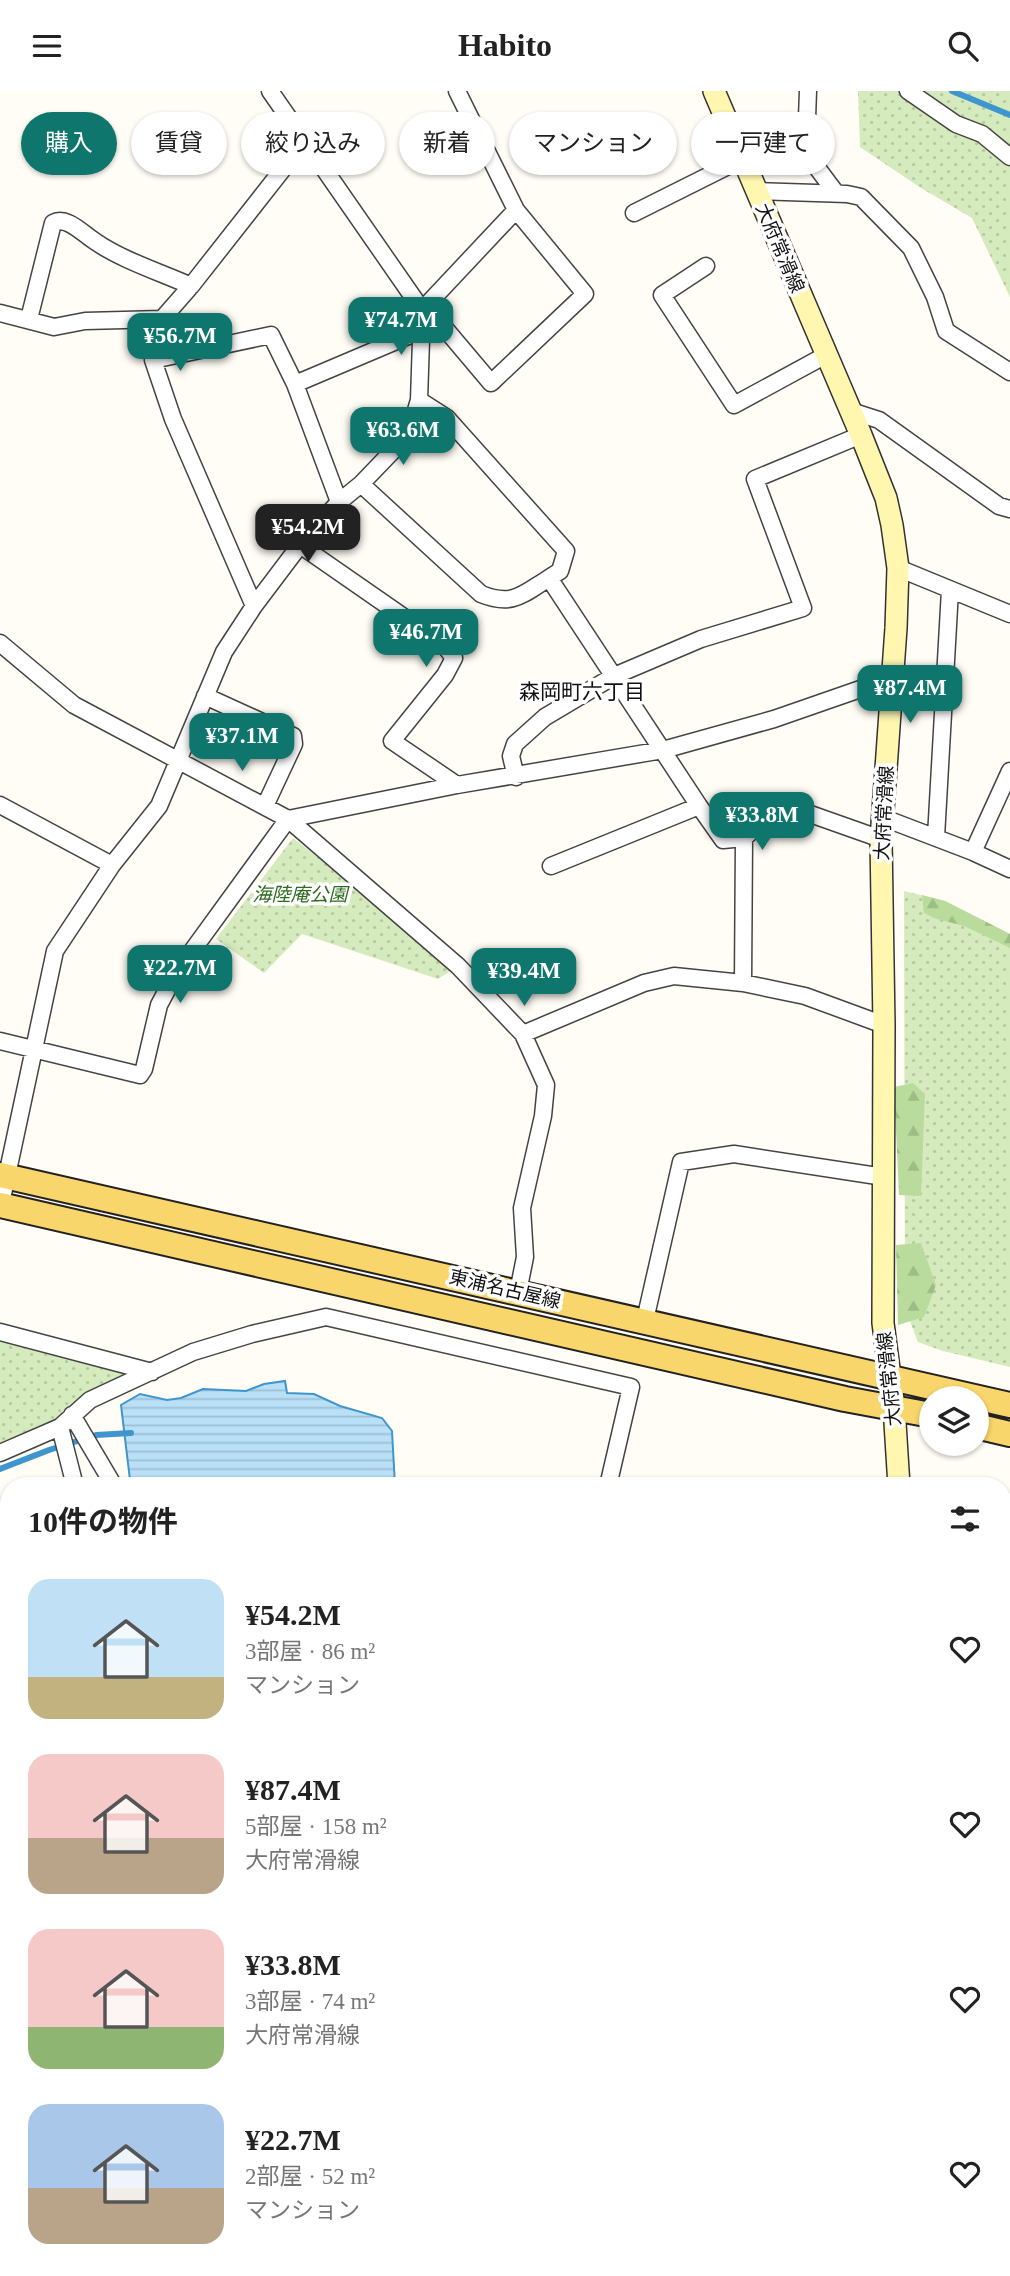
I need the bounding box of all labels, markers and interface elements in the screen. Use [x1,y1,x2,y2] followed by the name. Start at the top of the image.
[28,27,66,65] icon: menu
[458,27,552,63] text: Habito
[944,27,982,65] icon: search
[21,112,117,175] chip: 購入
[131,112,227,175] chip: 賃貸
[241,112,385,175] chip: 絞り込み
[399,112,495,175] chip: 新着
[509,112,677,175] chip: マンション
[691,112,835,175] chip: 一戸建て
[752,200,808,296] street label: 大府常滑線
[344,297,458,357] pin: ¥74.7M
[364,307,438,332] text: ¥74.7M
[123,313,237,373] pin: ¥56.7M
[143,323,217,348] text: ¥56.7M
[346,407,460,467] pin: ¥63.6M
[366,417,440,442] text: ¥63.6M
[251,505,365,564] pin: ¥54.2M
[271,514,345,539] text: ¥54.2M
[369,609,483,669] pin: ¥46.7M
[389,619,463,644] text: ¥46.7M
[853,665,967,725] pin: ¥87.4M
[873,675,947,700] text: ¥87.4M
[519,680,645,704] district label: 森岡町六丁目
[185,713,299,773] pin: ¥37.1M
[205,723,279,748] text: ¥37.1M
[871,765,897,861] street label: 大府常滑線
[705,793,819,852] pin: ¥33.8M
[725,802,799,827] text: ¥33.8M
[252,884,350,905] park label: 海陸庵公園
[123,946,237,1005] pin: ¥22.7M
[467,949,581,1008] pin: ¥39.4M
[143,955,217,980] text: ¥22.7M
[487,958,561,983] text: ¥39.4M
[447,1266,563,1312] street label: 東浦名古屋線
[874,1331,904,1427] street label: 大府常滑線
[919,1386,989,1456] map controls
[919,1386,989,1456] button: layers
[946,1500,984,1538] icon: filters
[28,1505,178,1538] text: 10件の物件
[245,1598,341,1631] text: ¥54.2M
[84,1607,168,1691] icon: home
[946,1630,984,1668] icon: heart
[245,1639,375,1664] text: 3部屋 · 86 m²
[245,1673,360,1698] text: マンション
[245,1773,341,1806] text: ¥87.4M
[84,1782,168,1866] icon: home
[946,1805,984,1843] icon: heart
[245,1814,387,1839] text: 5部屋 · 158 m²
[245,1848,360,1873] text: 大府常滑線
[245,1948,341,1981] text: ¥33.8M
[84,1957,168,2041] icon: home
[946,1980,984,2018] icon: heart
[245,1989,375,2014] text: 3部屋 · 74 m²
[245,2023,360,2048] text: 大府常滑線
[245,2123,341,2156] text: ¥22.7M
[84,2132,168,2216] icon: home
[946,2155,984,2193] icon: heart
[245,2164,375,2189] text: 2部屋 · 52 m²
[245,2198,360,2223] text: マンション

